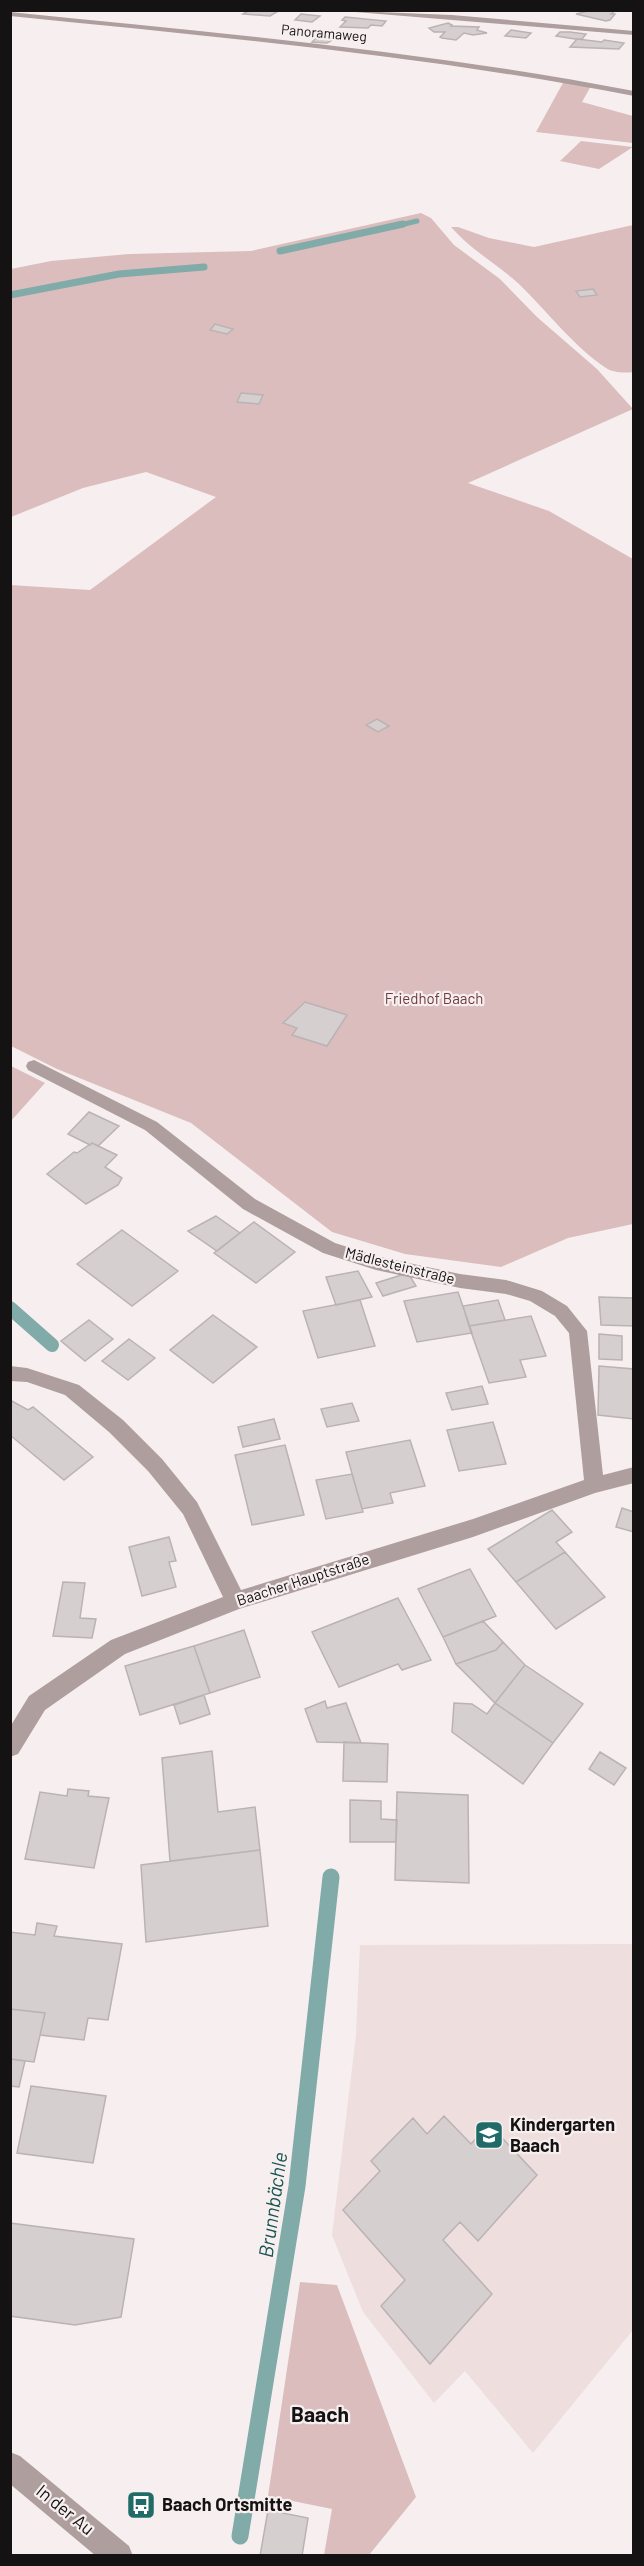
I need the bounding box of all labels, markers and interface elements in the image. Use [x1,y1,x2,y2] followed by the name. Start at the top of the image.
[280,20,368,45] street label: Panoramaweg
[385,989,483,1007] park label: Friedhof Baach
[344,1243,457,1287] street label: Mädlesteinstraße
[234,1549,371,1609] street label: Baacher Hauptstraße
[510,2113,615,2156] place label: Kindergarten Baach
[473,2119,505,2151] school or university icon: Kindergarten Baach
[253,2151,291,2259] water label: Brunnbächle
[291,2401,349,2426] district label: Baach
[32,2479,99,2539] street label: In der Au
[125,2489,157,2521] bus stop icon: Baach Ortsmitte
[162,2493,292,2515] place label: Baach Ortsmitte

